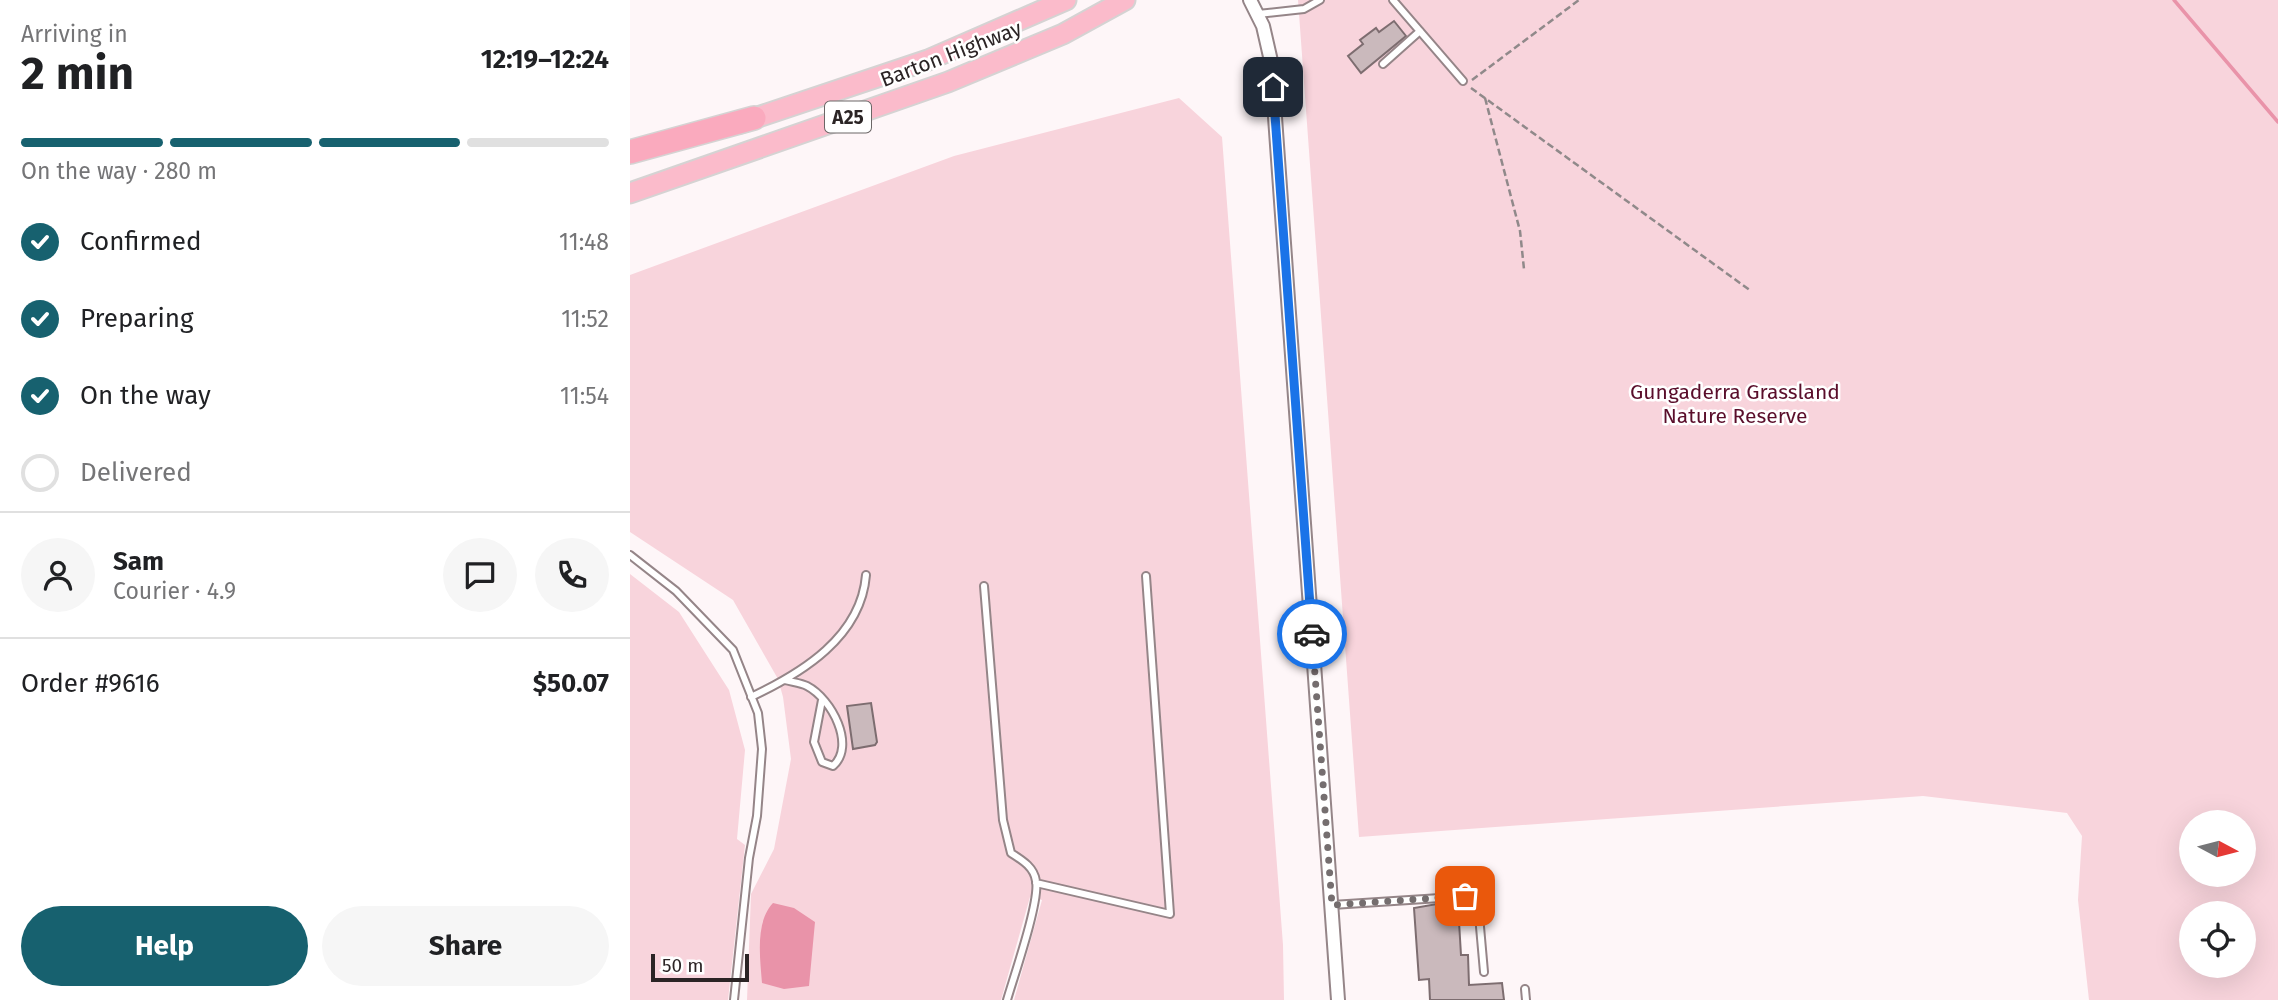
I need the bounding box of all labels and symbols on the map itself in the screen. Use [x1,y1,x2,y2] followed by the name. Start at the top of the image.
[877,15,1026,93] street label: Barton Highway
[1243,57,1303,117] pin
[825,102,871,132] road number: A25
[1630,379,1840,429] park label: Gungaderra Grassland Nature Reserve
[1277,599,1347,669] courier
[2179,810,2256,887] north arrow
[1435,866,1495,926] pin
[651,951,749,983] scale bar

